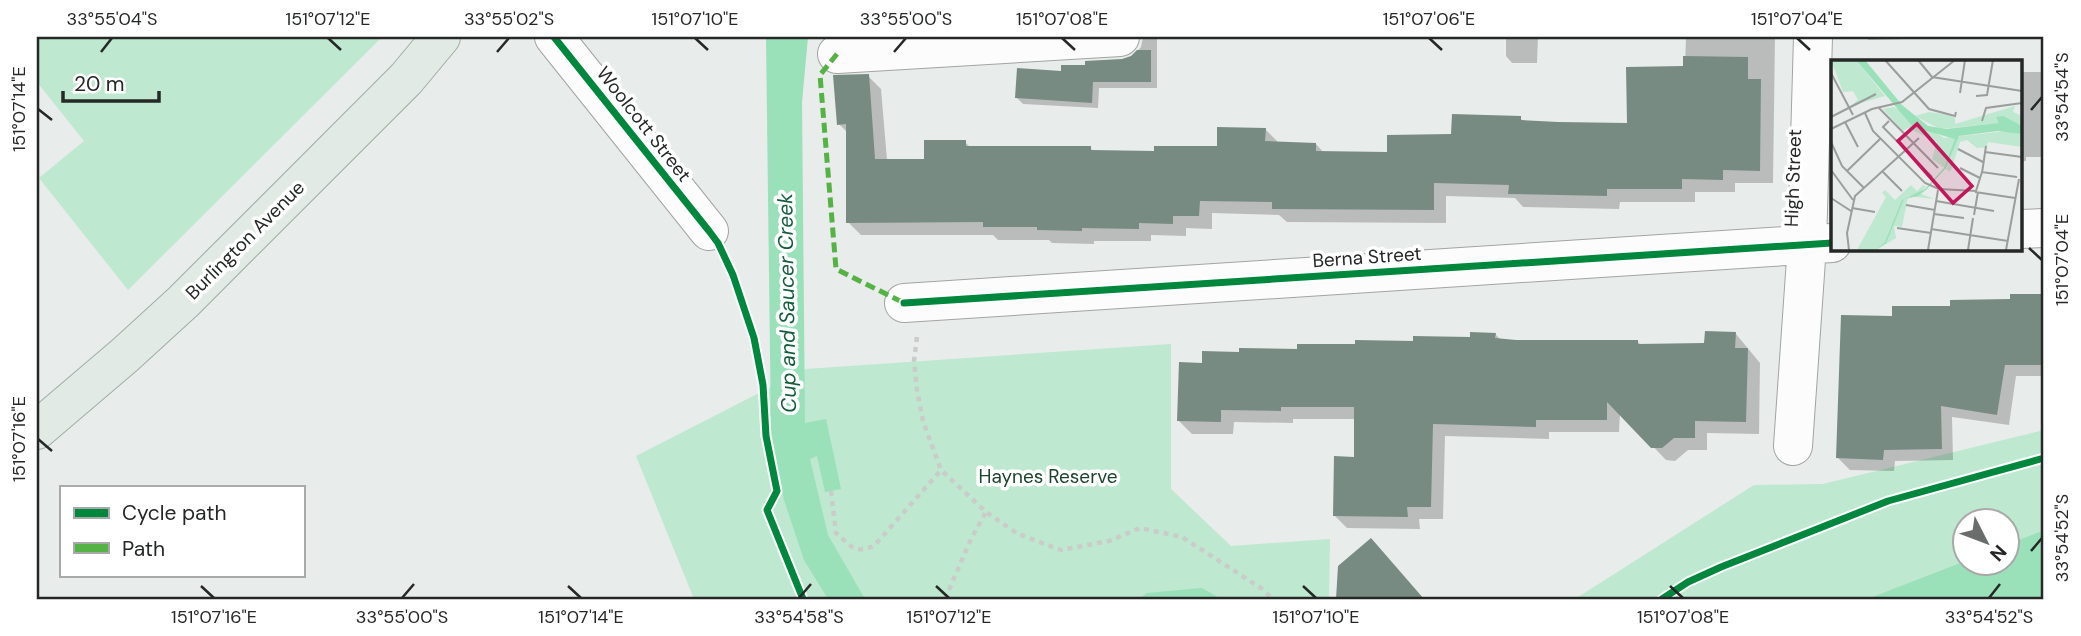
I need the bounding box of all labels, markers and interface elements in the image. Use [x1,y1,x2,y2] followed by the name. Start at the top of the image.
[67,7,157,31] text: 33°55'04"S
[286,7,370,31] text: 151°07'12"E
[464,7,554,31] text: 33°55'02"S
[652,7,738,31] text: 151°07'10"E
[860,7,952,31] text: 33°55'00"S
[1016,7,1108,31] text: 151°07'08"E
[1383,7,1475,31] text: 151°07'06"E
[1751,7,1843,31] text: 151°07'04"E
[2050,52,2074,142] text: 33°54'54"S
[63,60,159,104] scale bar
[1831,60,2022,250] inset map
[591,61,697,187] street label: Woolcott Street
[7,66,31,152] text: 151°07'14"E
[74,70,125,98] text: 20 m
[1779,129,1807,227] street label: High Street
[180,175,310,305] street label: Burlington Avenue
[771,193,803,413] water label: Cup and Saucer Creek
[2050,214,2074,306] text: 151°07'04"E
[1312,241,1422,273] street label: Berna Street
[7,396,31,482] text: 151°07'16"E
[978,464,1118,489] park label: Haynes Reserve
[60,486,304,576] legend
[2050,494,2074,582] text: 33°54'52"S
[122,499,227,527] text: Cycle path
[1952,506,2022,576] north arrow
[122,535,165,563] text: Path
[1984,540,2012,567] text: N
[171,605,257,629] text: 151°07'16"E
[356,605,448,629] text: 33°55'00"S
[538,605,624,629] text: 151°07'14"E
[754,605,844,629] text: 33°54'58"S
[907,605,991,629] text: 151°07'12"E
[1273,605,1359,629] text: 151°07'10"E
[1637,605,1729,629] text: 151°07'08"E
[1945,605,2033,629] text: 33°54'52"S

